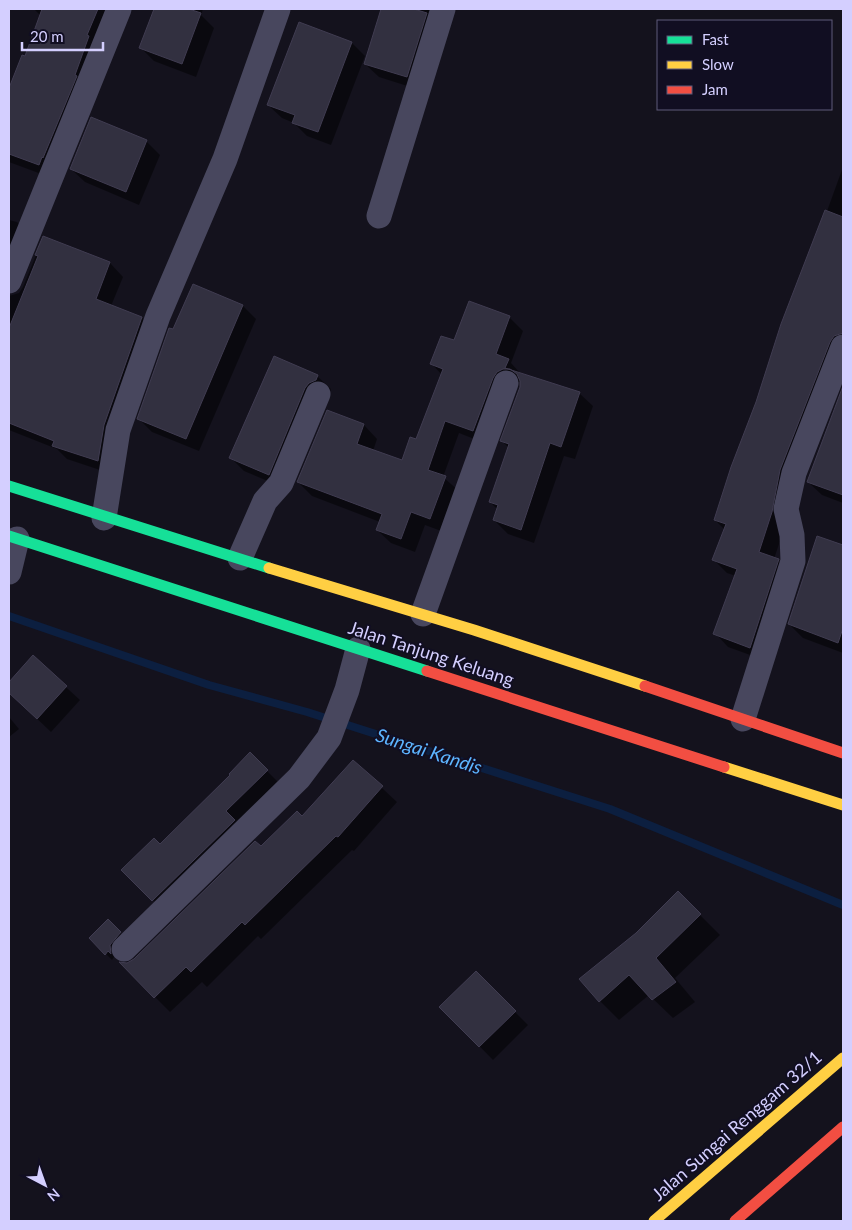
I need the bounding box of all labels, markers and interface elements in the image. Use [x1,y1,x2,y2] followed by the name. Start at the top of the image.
[22,20,104,52] scale bar
[657,20,832,110] legend
[30,27,64,45] text: 20 m
[702,30,729,48] text: Fast
[702,55,734,73] text: Slow
[702,80,728,98] text: Jam
[346,616,517,690] street label: Jalan Tanjung Keluang
[373,723,485,779] water label: Sungai Kandis
[647,1046,826,1205] street label: Jalan Sungai Renggam 32/1
[20,1160,70,1210] north arrow
[44,1185,64,1205] text: N

